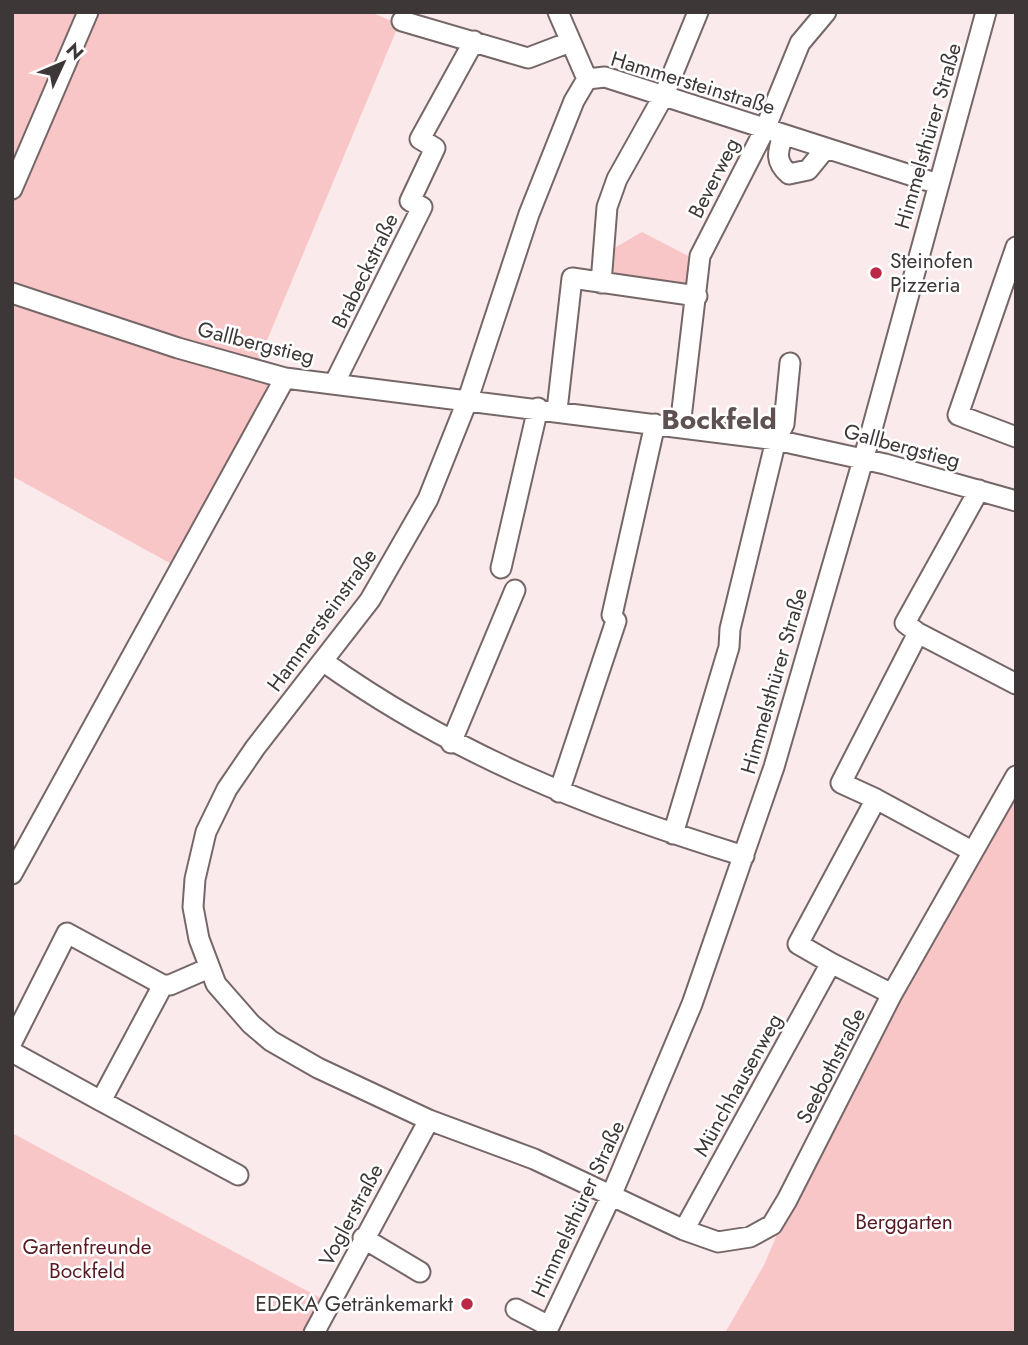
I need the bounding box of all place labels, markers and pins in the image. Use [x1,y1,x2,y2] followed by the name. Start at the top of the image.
[890,246,973,300] place label: Steinofen Pizzeria
[868,265,884,281] marker: Steinofen Pizzeria
[255,1289,453,1319] place label: EDEKA Getränkemarkt
[459,1296,475,1312] marker: EDEKA Getränkemarkt

